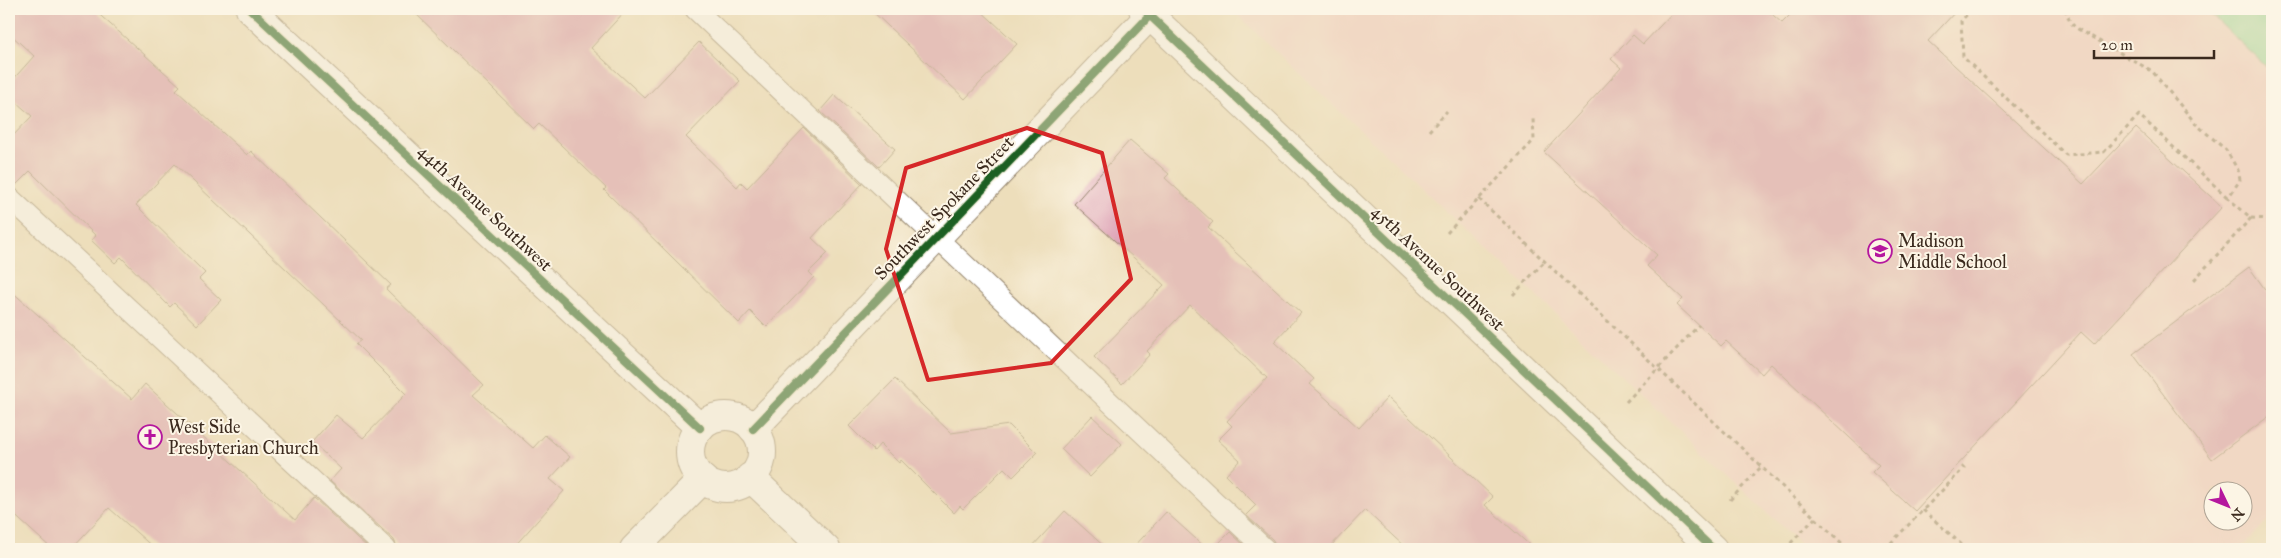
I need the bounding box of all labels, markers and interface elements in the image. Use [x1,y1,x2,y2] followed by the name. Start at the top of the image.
[2094,28,2214,60] scale bar
[2101,36,2133,54] text: 20 m
[870,131,1019,285] street label: Southwest Spokane Street
[413,140,557,276] street label: 44th Avenue Southwest
[1367,201,1510,336] street label: 45th Avenue Southwest
[1898,230,2007,273] place label: Madison Middle School
[1867,238,1893,264] school or university icon: Madison Middle School
[168,416,319,459] place label: West Side Presbyterian Church
[137,424,163,450] church icon: West Side Presbyterian Church
[2204,480,2254,530] north arrow
[2227,504,2247,525] text: N

